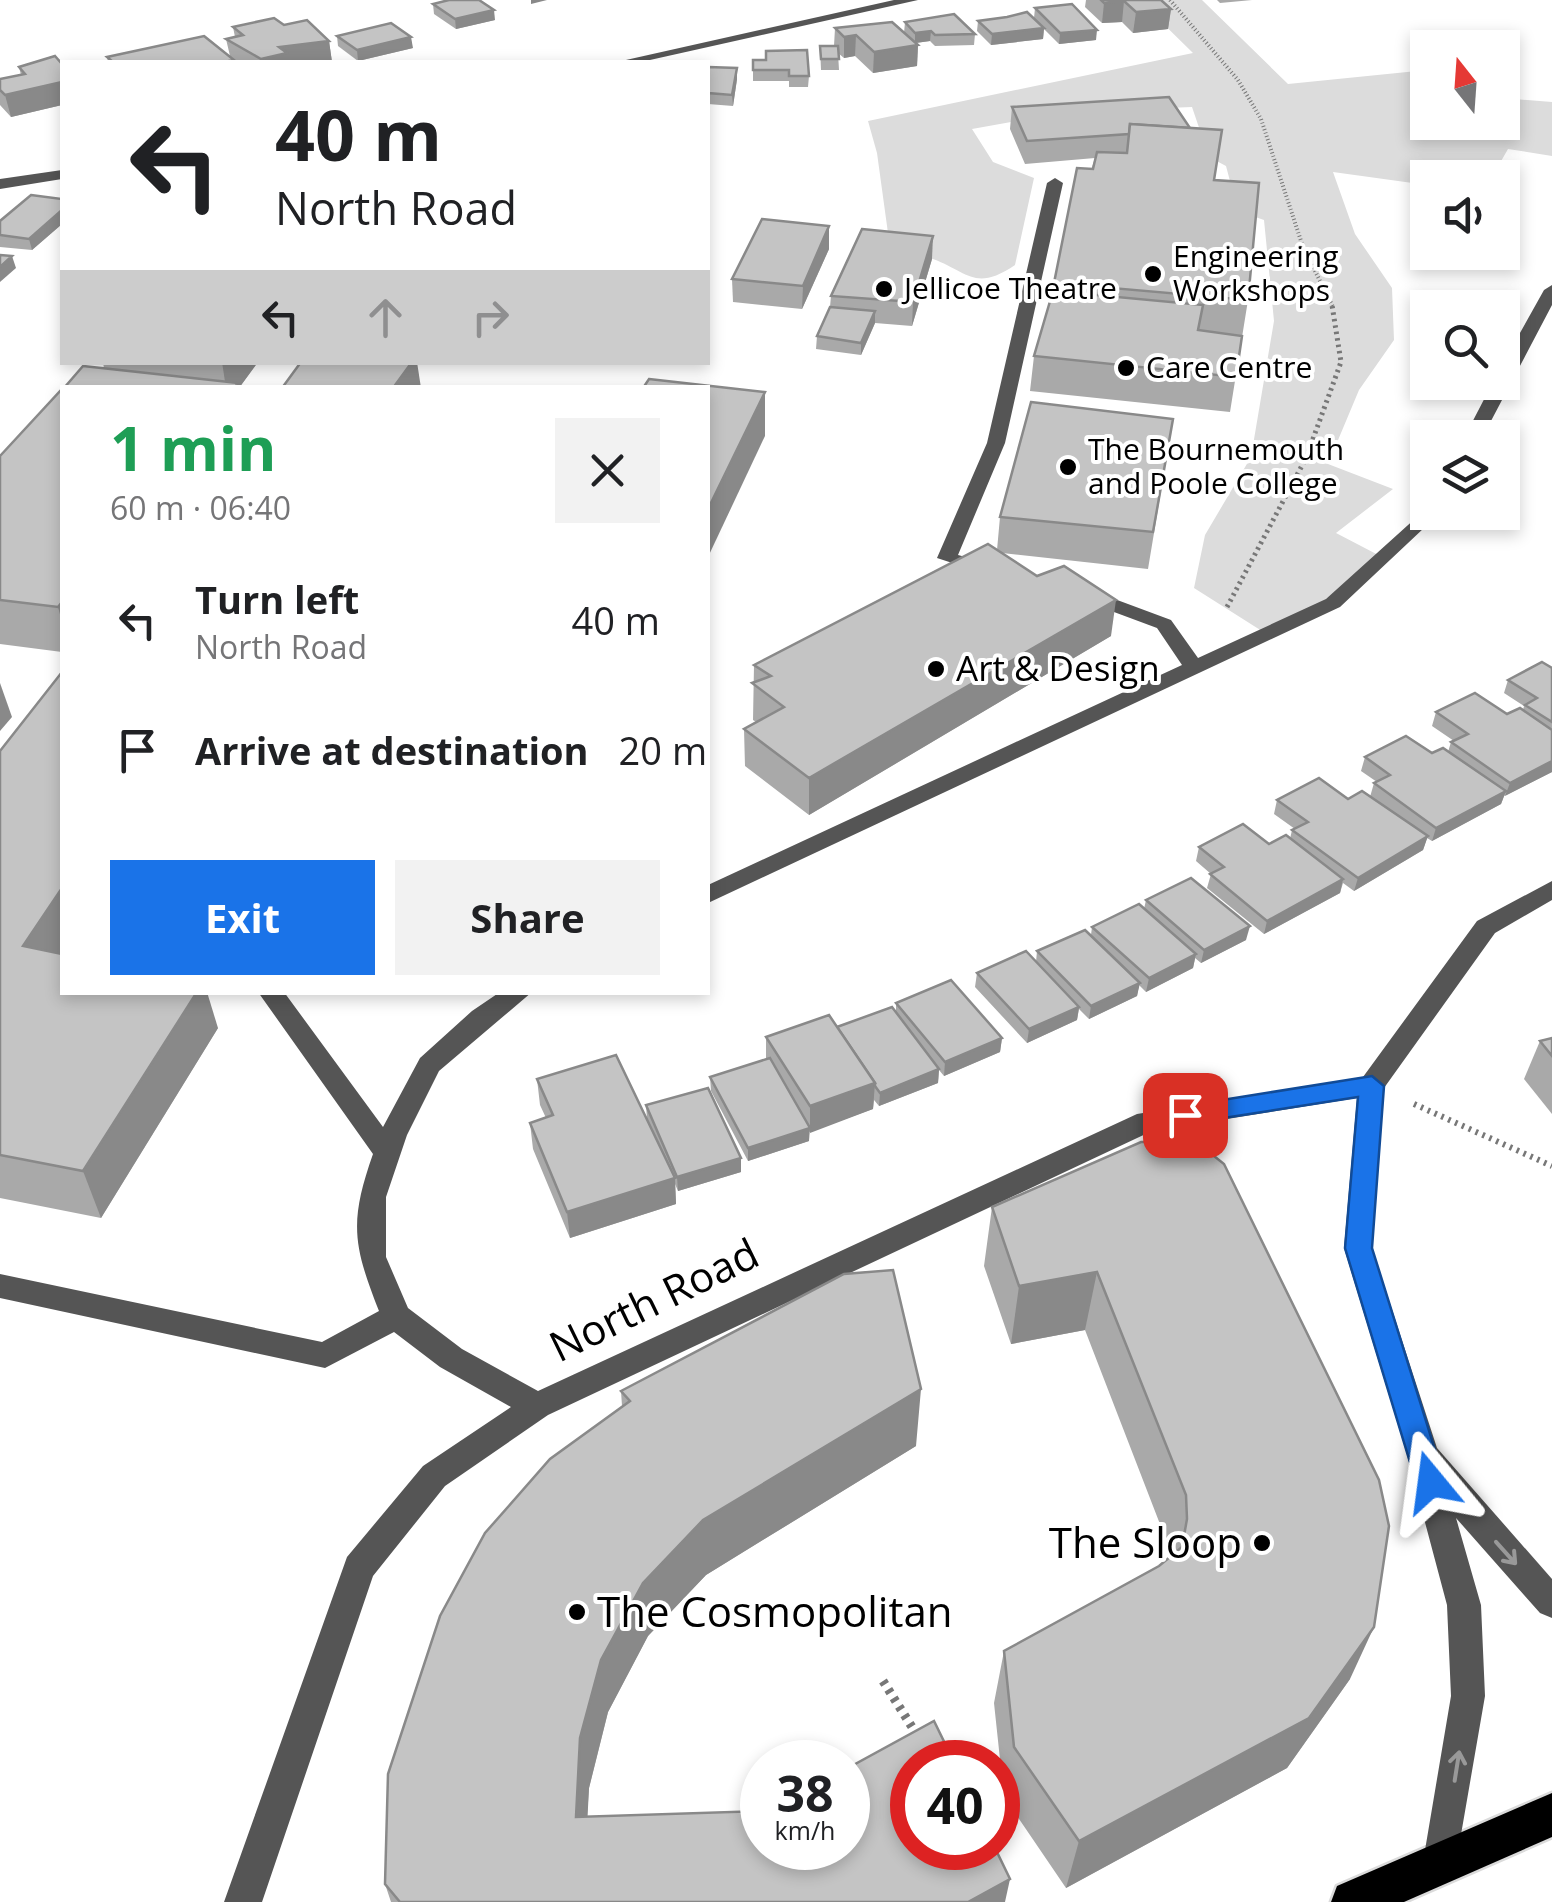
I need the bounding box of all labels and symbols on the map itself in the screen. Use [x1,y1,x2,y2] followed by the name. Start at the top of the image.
[1410,30,1520,140] north arrow
[1173,235,1339,310] place label: Engineering Workshops
[1142,263,1164,285] marker: Engineering Workshops
[901,267,1117,308] place label: Jellicoe Theatre
[873,278,895,300] marker: Jellicoe Theatre
[1146,346,1312,387] place label: Care Centre
[1115,357,1137,379] marker: Care Centre
[1088,428,1344,503] place label: The Bournemouth and Poole College
[1057,456,1079,478] marker: The Bournemouth and Poole College
[956,644,1160,691] place label: Art & Design
[925,658,947,680] marker: Art & Design
[1143,1073,1228,1158] pin
[539,1224,767,1374] street label: North Road
[1379,1430,1483,1534] position arrow
[1049,1513,1242,1570] place label: The Sloop
[1251,1532,1273,1554] marker: The Sloop
[1494,1540,1517,1565] one-way arrow
[597,1582,953,1639] place label: The Cosmopolitan
[566,1601,588,1623] marker: The Cosmopolitan
[890,1740,1020,1870] speed limit sign: 40
[1448,1751,1466,1783] one-way arrow

